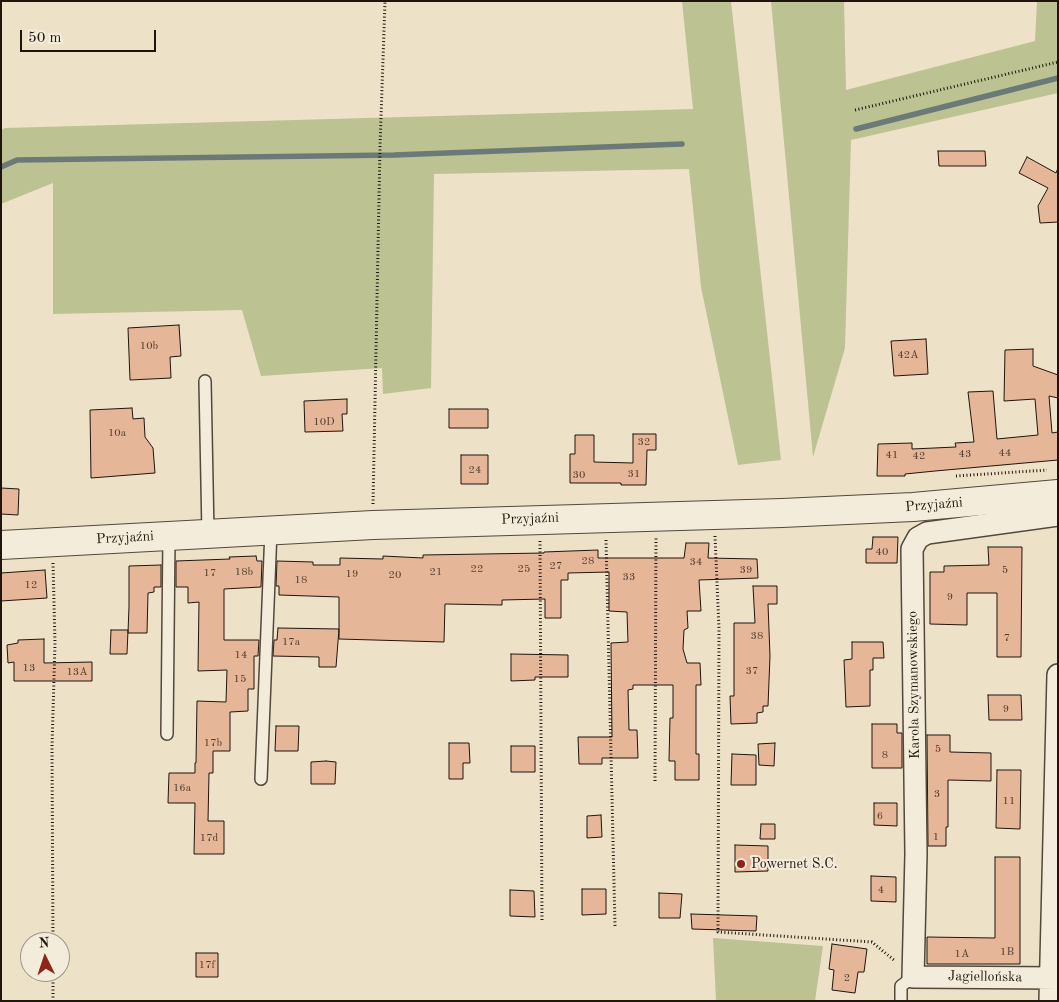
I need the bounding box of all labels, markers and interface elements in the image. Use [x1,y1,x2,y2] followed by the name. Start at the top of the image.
[22,20,159,52] scale bar
[28,31,62,46] text: 50 m
[140,339,158,353] house number: 10b
[897,348,919,362] house number: 42A
[313,415,335,429] house number: 10D
[108,426,126,440] house number: 10a
[638,435,650,449] house number: 32
[999,446,1011,460] house number: 44
[959,447,971,461] house number: 43
[886,448,898,462] house number: 41
[913,449,925,463] house number: 42
[469,463,481,477] house number: 24
[628,467,640,481] house number: 31
[573,468,585,482] house number: 30
[905,494,963,516] street label: Przyjaźni
[501,510,559,528] street label: Przyjaźni
[96,528,154,548] street label: Przyjaźni
[876,545,888,559] house number: 40
[582,554,594,568] house number: 28
[690,555,702,569] house number: 34
[550,559,562,573] house number: 27
[471,562,483,576] house number: 22
[518,562,530,576] house number: 25
[740,563,752,577] house number: 39
[1002,563,1008,577] house number: 5
[235,565,253,579] house number: 18b
[430,565,442,579] house number: 21
[204,566,216,580] house number: 17
[346,567,358,581] house number: 19
[389,568,401,582] house number: 20
[623,570,635,584] house number: 33
[295,573,307,587] house number: 18
[25,578,37,592] house number: 12
[947,590,953,604] house number: 9
[904,611,924,759] street label: Karola Szymanowskiego
[751,629,763,643] house number: 38
[1004,631,1010,645] house number: 7
[282,635,300,649] house number: 17a
[235,648,247,662] house number: 14
[23,661,35,675] house number: 13
[746,664,758,678] house number: 37
[66,665,88,679] house number: 13A
[234,672,246,686] house number: 15
[1003,702,1009,716] house number: 9
[204,736,222,750] house number: 17b
[935,742,941,756] house number: 5
[882,748,888,762] house number: 8
[173,781,191,795] house number: 16a
[934,787,940,801] house number: 3
[1003,794,1015,808] house number: 11
[877,809,883,823] house number: 6
[933,830,939,844] house number: 1
[200,831,218,845] house number: 17d
[751,856,838,872] place label: Powernet S.C.
[735,858,747,870] marker: Powernet S.C.
[878,883,884,897] house number: 4
[20,932,70,982] north arrow
[38,936,50,950] text: N
[1000,945,1014,959] house number: 1B
[955,947,969,961] house number: 1A
[199,958,215,972] house number: 17f
[948,968,1022,986] street label: Jagiellońska
[844,971,850,985] house number: 2

